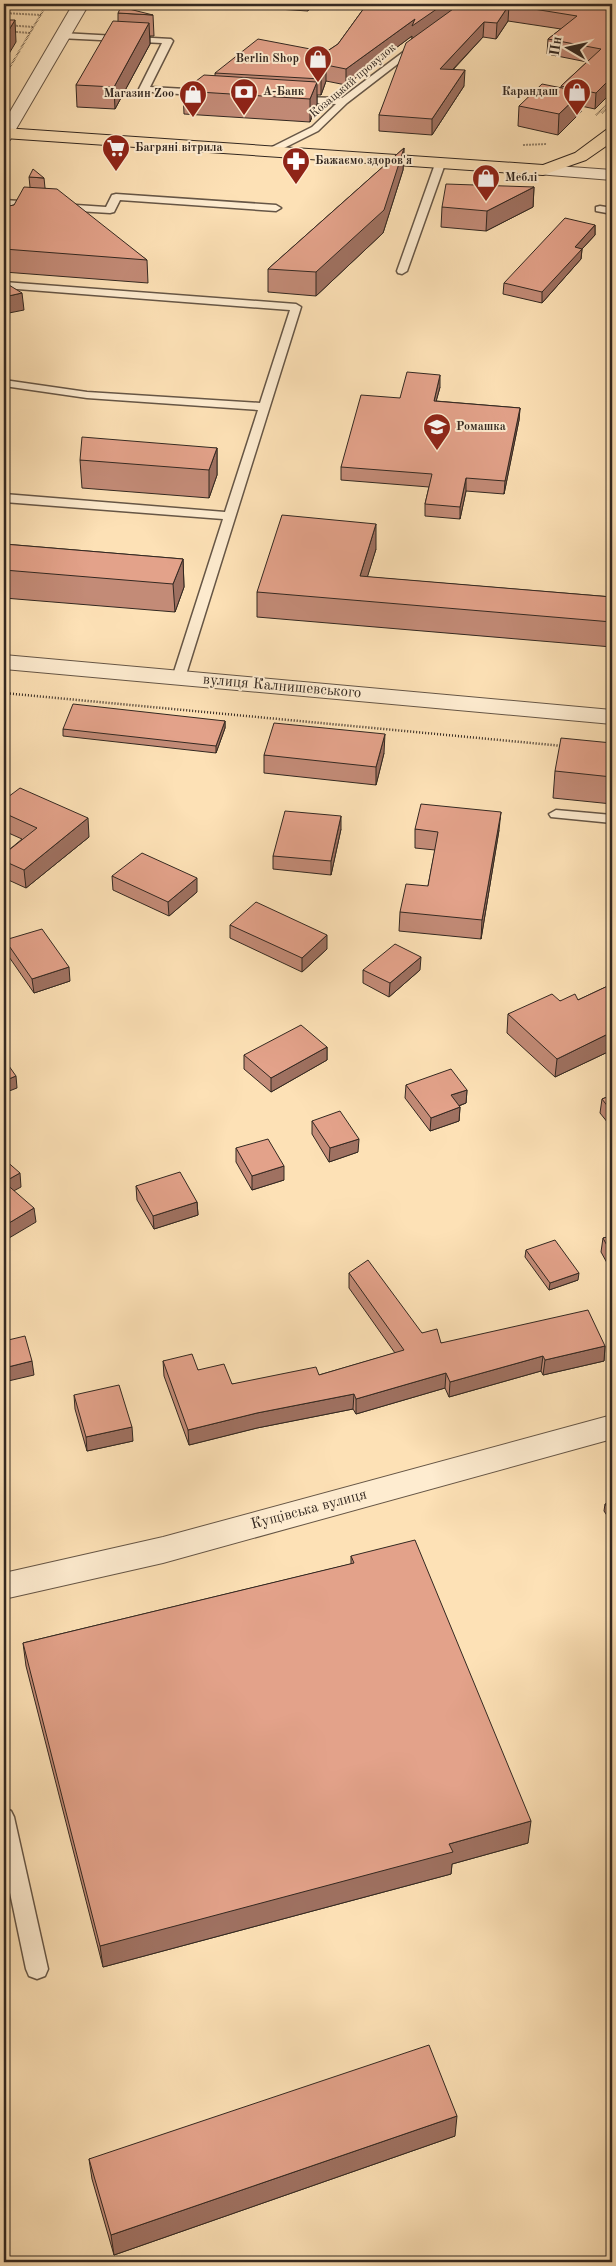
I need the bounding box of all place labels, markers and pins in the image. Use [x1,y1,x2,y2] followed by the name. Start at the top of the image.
[303,44,333,83] shop icon: Berlin Shop
[236,53,299,65] place label: Berlin Shop
[229,77,259,116] bank icon: А-Банк
[562,77,592,116] shop icon: Карандаш
[178,79,208,118] shop icon: Магазин Zoo
[263,86,305,98] place label: А-Банк
[502,86,558,98] place label: Карандаш
[104,88,174,100] place label: Магазин Zoo
[101,133,131,172] supermarket icon: Багряні вітрила
[135,142,223,154] place label: Багряні вітрила
[281,146,311,185] pharmacy icon: Бажаємо здоров'я
[315,155,412,167] place label: Бажаємо здоров'я
[471,163,501,202] shop icon: Меблі
[505,172,538,184] place label: Меблі
[422,412,452,451] school or university icon: Ромашка
[456,421,506,433] place label: Ромашка

